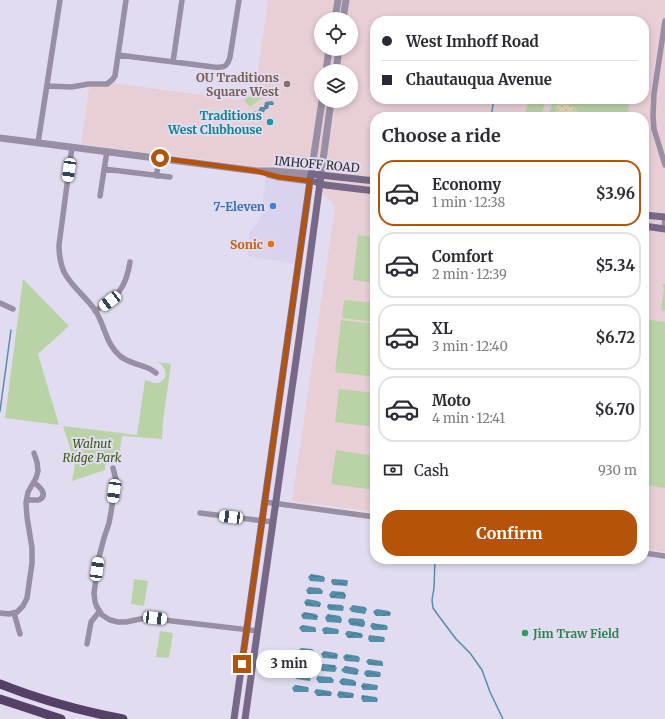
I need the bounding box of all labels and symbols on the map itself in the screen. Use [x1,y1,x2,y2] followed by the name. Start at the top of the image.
[196,70,279,99] place label: OU Traditions Square West
[282,79,292,89] marker: OU Traditions Square West
[167,108,262,137] place label: Traditions West Clubhouse
[265,117,275,127] marker: Traditions West Clubhouse
[151,149,169,167] route start
[274,153,360,175] street label: IMHOFF ROAD
[61,157,77,183] car
[213,199,265,214] place label: 7-Eleven
[268,201,278,211] marker: 7-Eleven
[230,237,263,252] place label: Sonic
[266,239,276,249] marker: Sonic
[97,289,123,313] car
[63,436,122,465] park label: Walnut Ridge Park
[106,478,122,504] car
[218,510,244,524] car
[89,556,105,582] car
[142,611,168,625] car
[532,626,620,641] place label: Jim Traw Field
[520,628,530,638] marker: Jim Traw Field
[256,650,322,678] callout: 3 min
[233,655,251,673] route end

